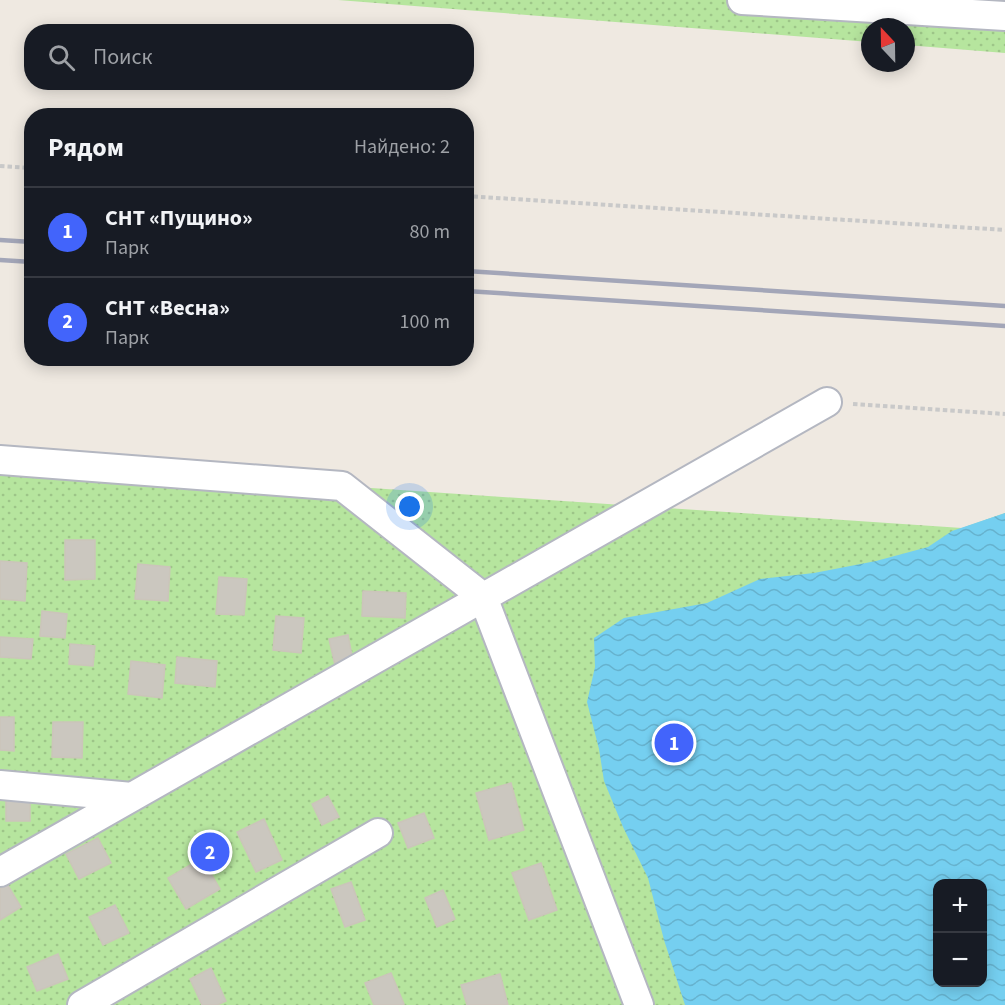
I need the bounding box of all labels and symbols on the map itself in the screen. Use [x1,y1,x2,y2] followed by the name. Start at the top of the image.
[861,18,915,72] north arrow
[395,492,424,521] your location
[654,720,694,766] pin: 1
[190,830,230,874] pin: 2

